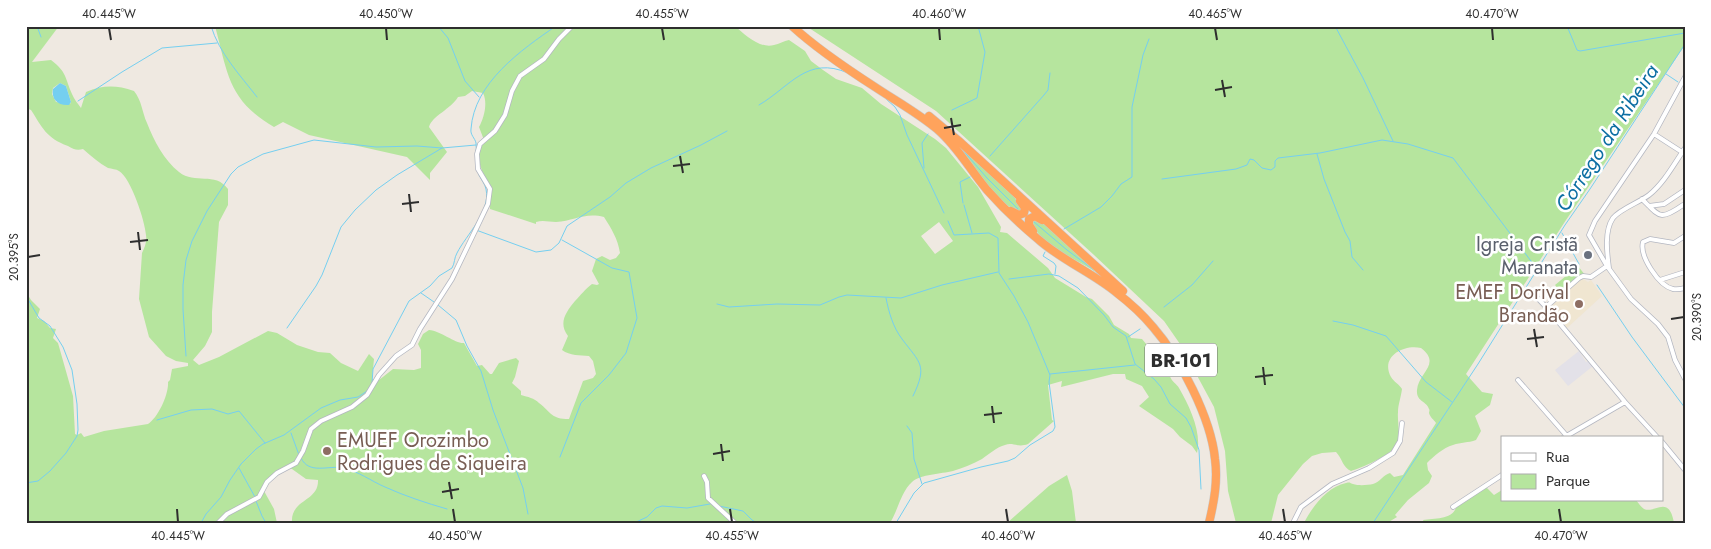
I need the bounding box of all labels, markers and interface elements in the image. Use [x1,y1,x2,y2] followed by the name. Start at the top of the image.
[82,5,136,23] text: 40.445°W
[359,5,413,23] text: 40.450°W
[635,5,689,23] text: 40.455°W
[912,5,966,23] text: 40.460°W
[1188,5,1242,23] text: 40.465°W
[1465,5,1519,23] text: 40.470°W
[1548,58,1666,218] water label: Córrego da Ribeira
[1476,230,1578,282] place label: Igreja Cristã Maranata
[5,233,23,281] text: 20.395°S
[1582,249,1594,261] marker: Igreja Cristã Maranata
[1455,278,1569,330] place label: EMEF Dorival Brandão
[1688,292,1706,341] text: 20.390°S
[1573,298,1585,310] marker: EMEF Dorival Brandão
[1145,344,1217,376] road number: BR-101
[337,426,527,478] place label: EMUEF Orozimbo Rodrigues de Siqueira
[1501,436,1664,502] legend
[321,445,333,457] marker: EMUEF Orozimbo Rodrigues de Siqueira
[1546,446,1570,468] text: Rua
[1546,470,1590,492] text: Parque
[151,527,205,545] text: 40.445°W
[428,527,482,545] text: 40.450°W
[705,527,759,545] text: 40.455°W
[981,527,1035,545] text: 40.460°W
[1258,527,1312,545] text: 40.465°W
[1534,527,1588,545] text: 40.470°W

